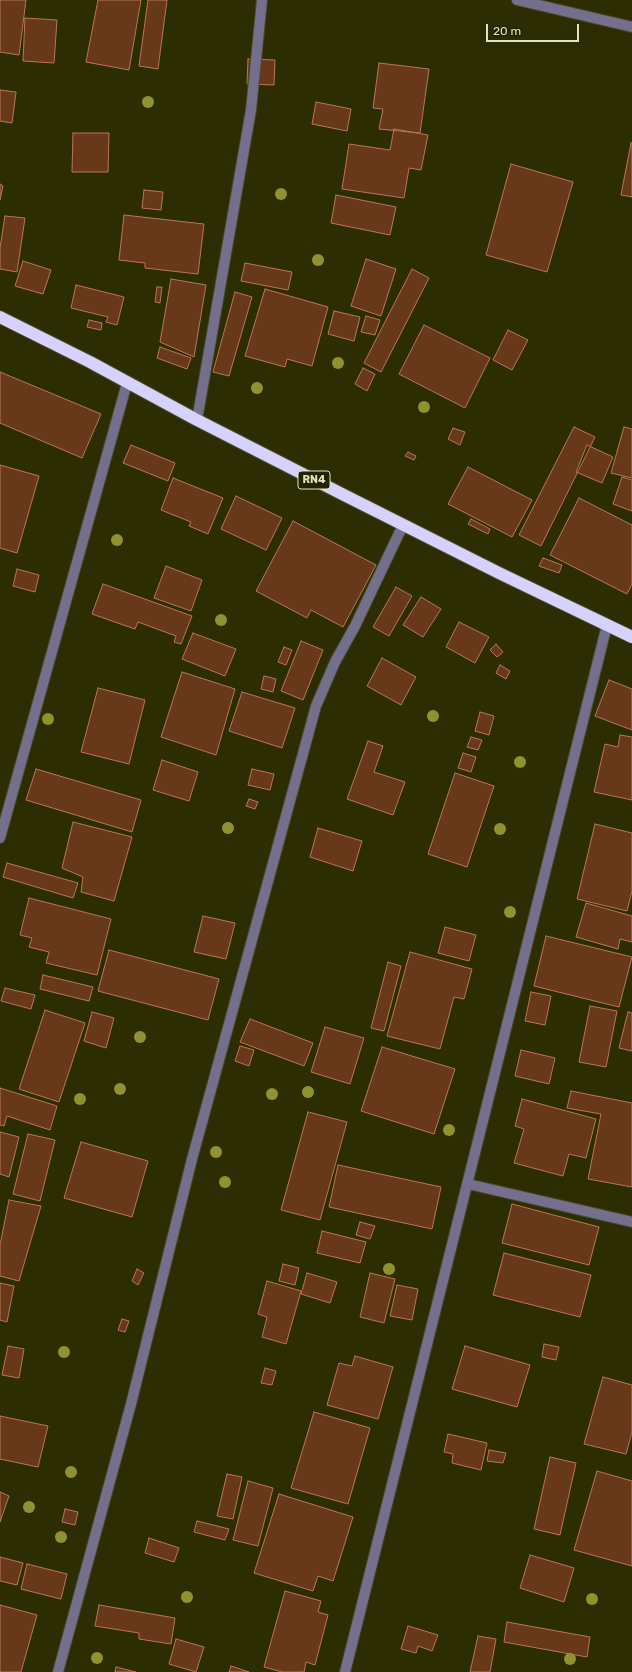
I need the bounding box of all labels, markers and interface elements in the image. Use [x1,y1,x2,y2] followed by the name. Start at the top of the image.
[488,16,581,42] scale bar
[493,24,521,38] text: 20 m
[298,471,330,489] road number: RN4

